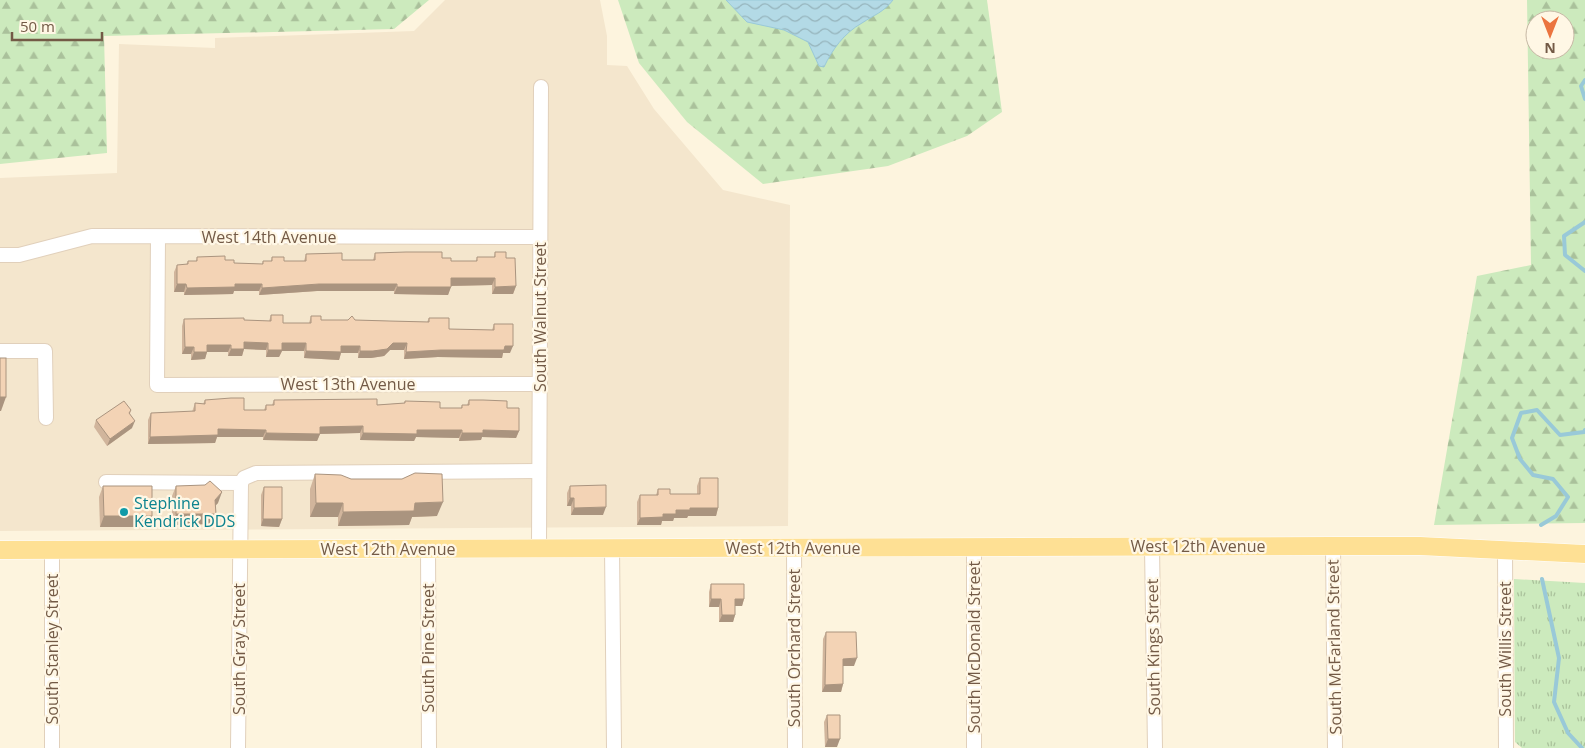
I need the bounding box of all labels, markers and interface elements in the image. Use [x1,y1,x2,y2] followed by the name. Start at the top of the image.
[12,10,102,42] scale bar
[1525,10,1575,60] north arrow
[20,16,55,36] text: 50 m
[1544,39,1556,58] text: N
[202,226,336,248] street label: West 14th Avenue
[529,242,551,392] street label: South Walnut Street
[281,373,415,395] street label: West 13th Avenue
[134,492,235,532] place label: Stephine Kendrick DDS
[118,506,130,518] marker: Stephine Kendrick DDS
[1131,535,1265,557] street label: West 12th Avenue
[726,537,860,559] street label: West 12th Avenue
[321,538,455,560] street label: West 12th Avenue
[1321,559,1347,735] street label: South McFarland Street
[963,560,985,733] street label: South McDonald Street
[783,569,805,727] street label: South Orchard Street
[41,573,63,724] street label: South Stanley Street
[1141,578,1165,716] street label: South Kings Street
[1494,581,1516,717] street label: South Willis Street
[228,583,250,715] street label: South Gray Street
[417,583,439,713] street label: South Pine Street

